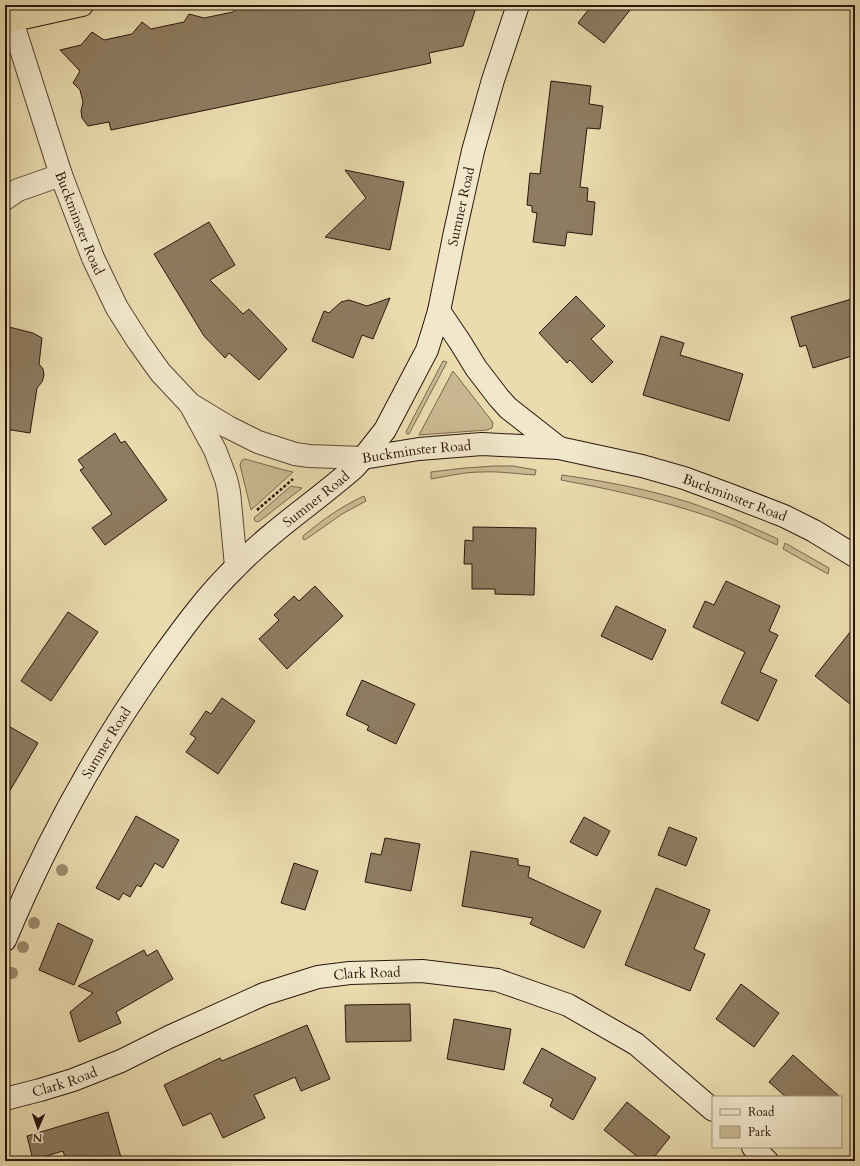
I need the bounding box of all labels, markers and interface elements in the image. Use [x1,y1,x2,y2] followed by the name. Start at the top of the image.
[443,165,479,248] street label: Sumner Road
[51,168,109,278] street label: Buckminster Road
[361,435,472,468] street label: Buckminster Road
[278,466,354,531] street label: Sumner Road
[680,469,790,526] street label: Buckminster Road
[77,703,135,782] street label: Sumner Road
[332,962,401,985] street label: Clark Road
[30,1062,100,1101] street label: Clark Road
[712,1096,842,1148] legend
[748,1104,775,1120] text: Road
[18,1108,58,1148] north arrow
[748,1124,772,1140] text: Park
[32,1130,43,1145] text: N

